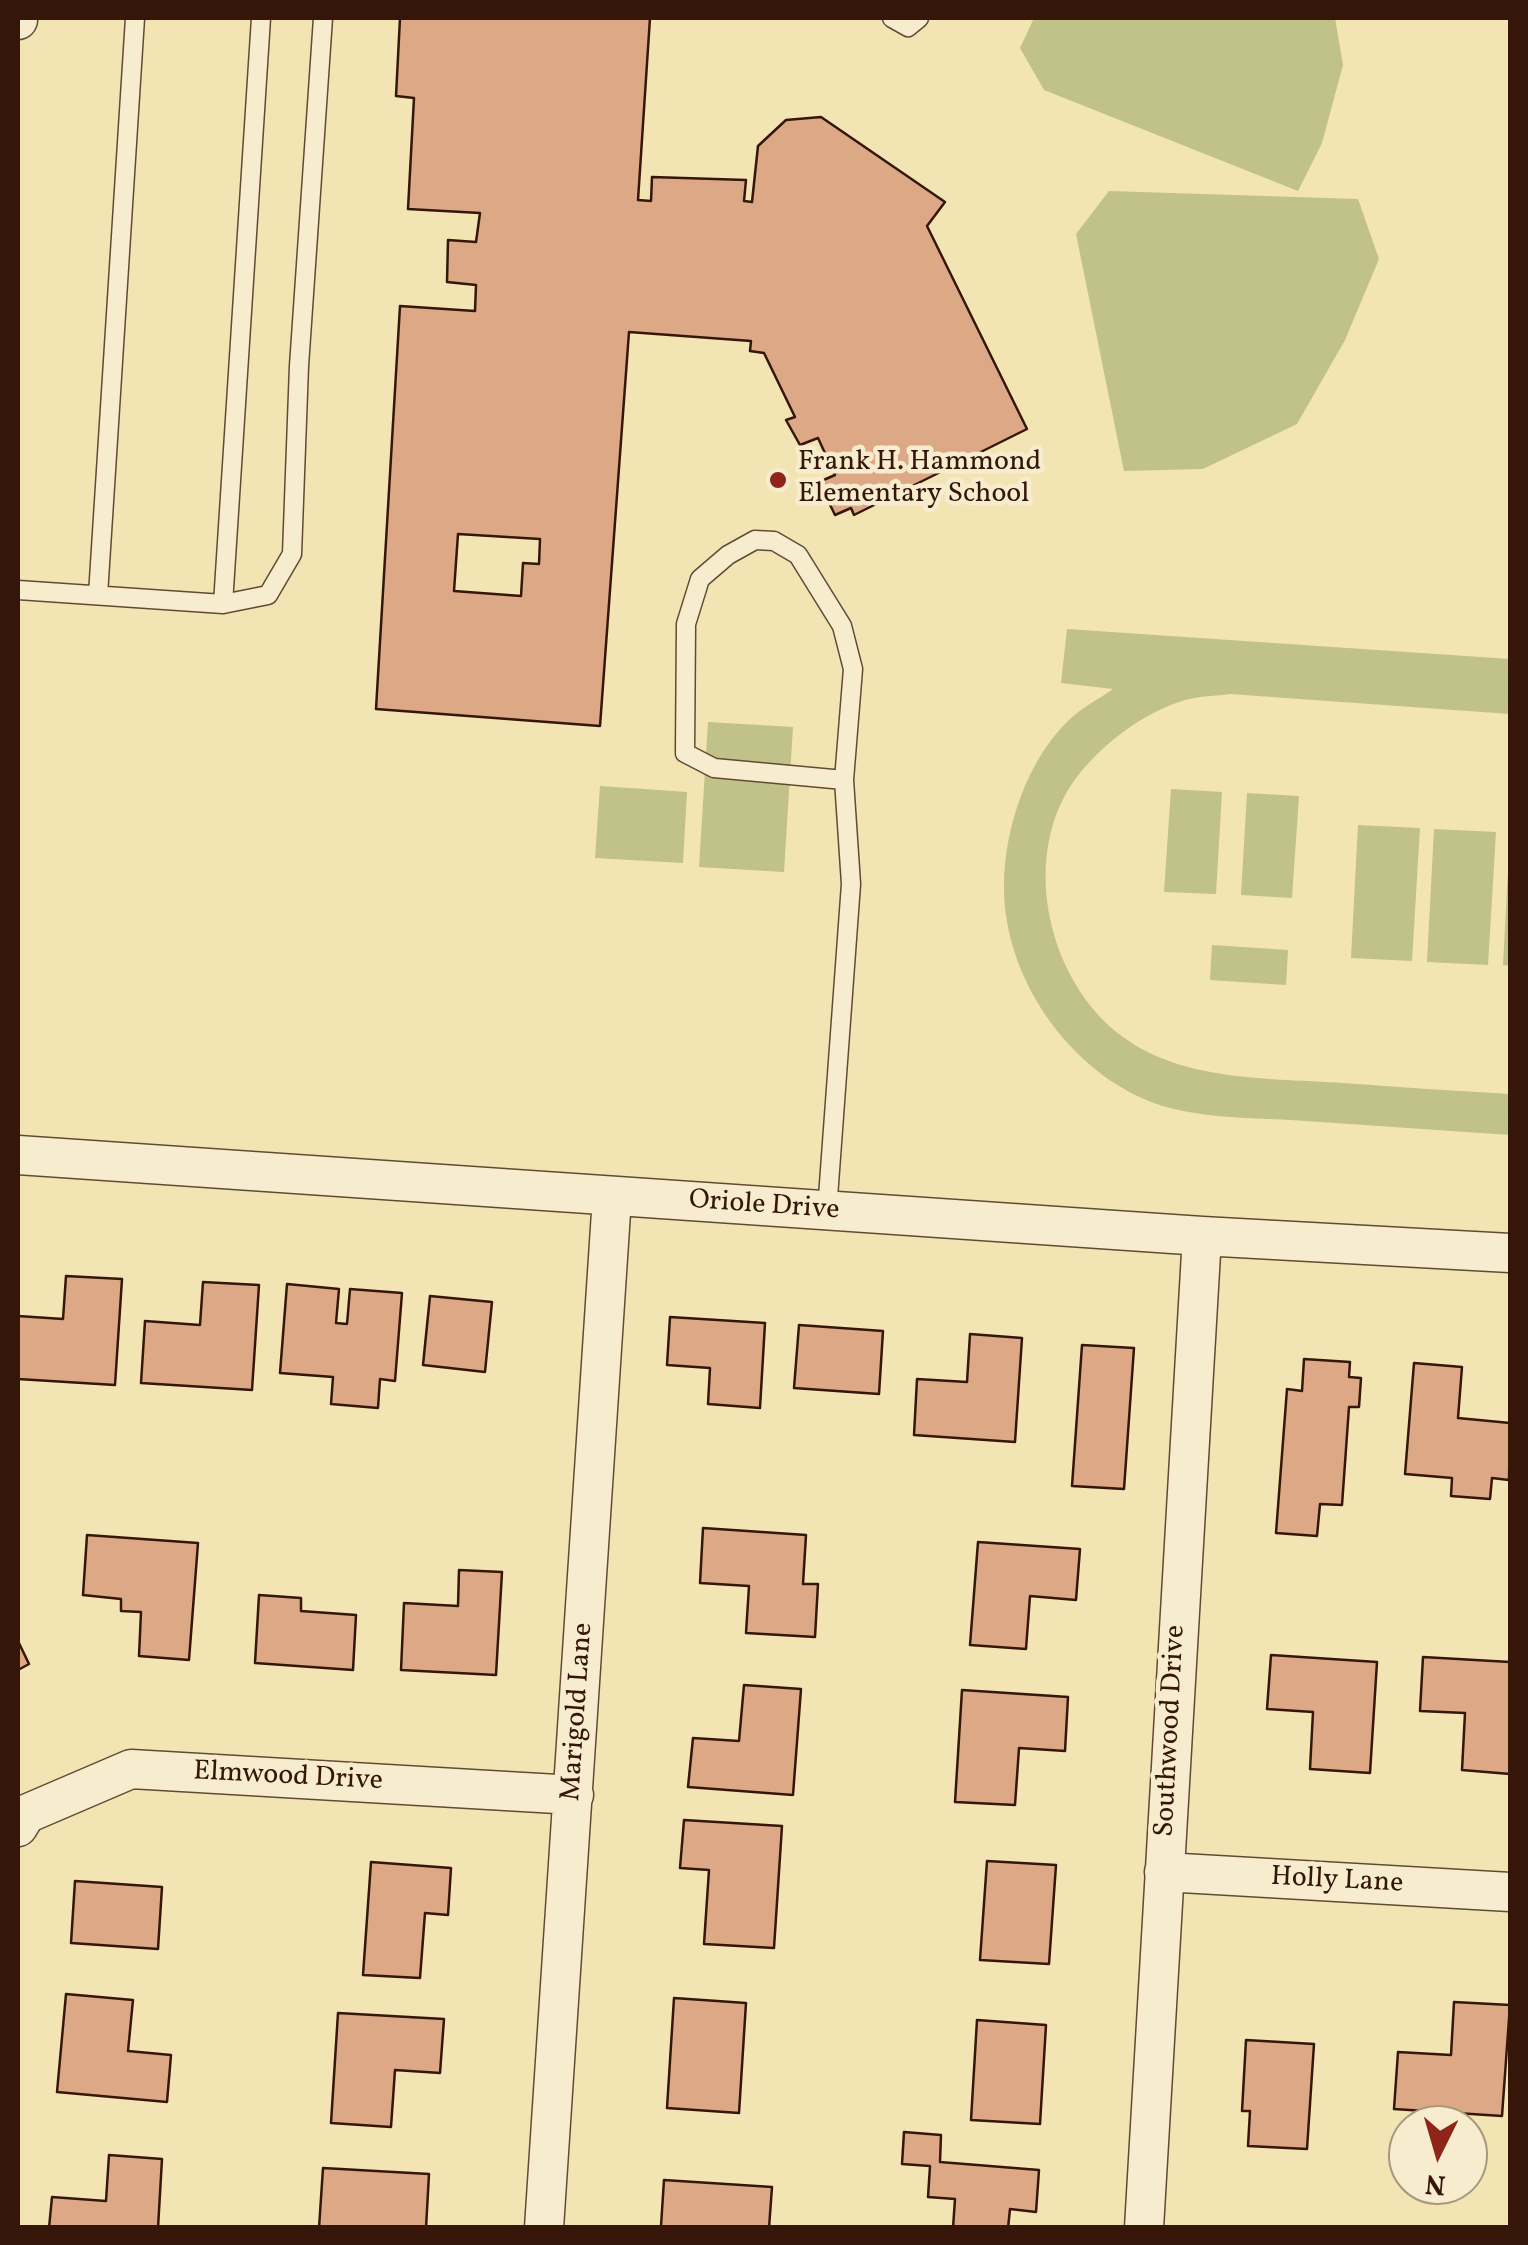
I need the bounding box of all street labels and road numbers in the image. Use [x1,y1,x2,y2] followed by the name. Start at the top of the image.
[688,1185,840,1229] street label: Oriole Drive
[556,1622,602,1802] street label: Marigold Lane
[1150,1624,1194,1838] street label: Southwood Drive
[192,1756,384,1800] street label: Elmwood Drive
[1270,1862,1404,1902] street label: Holly Lane

